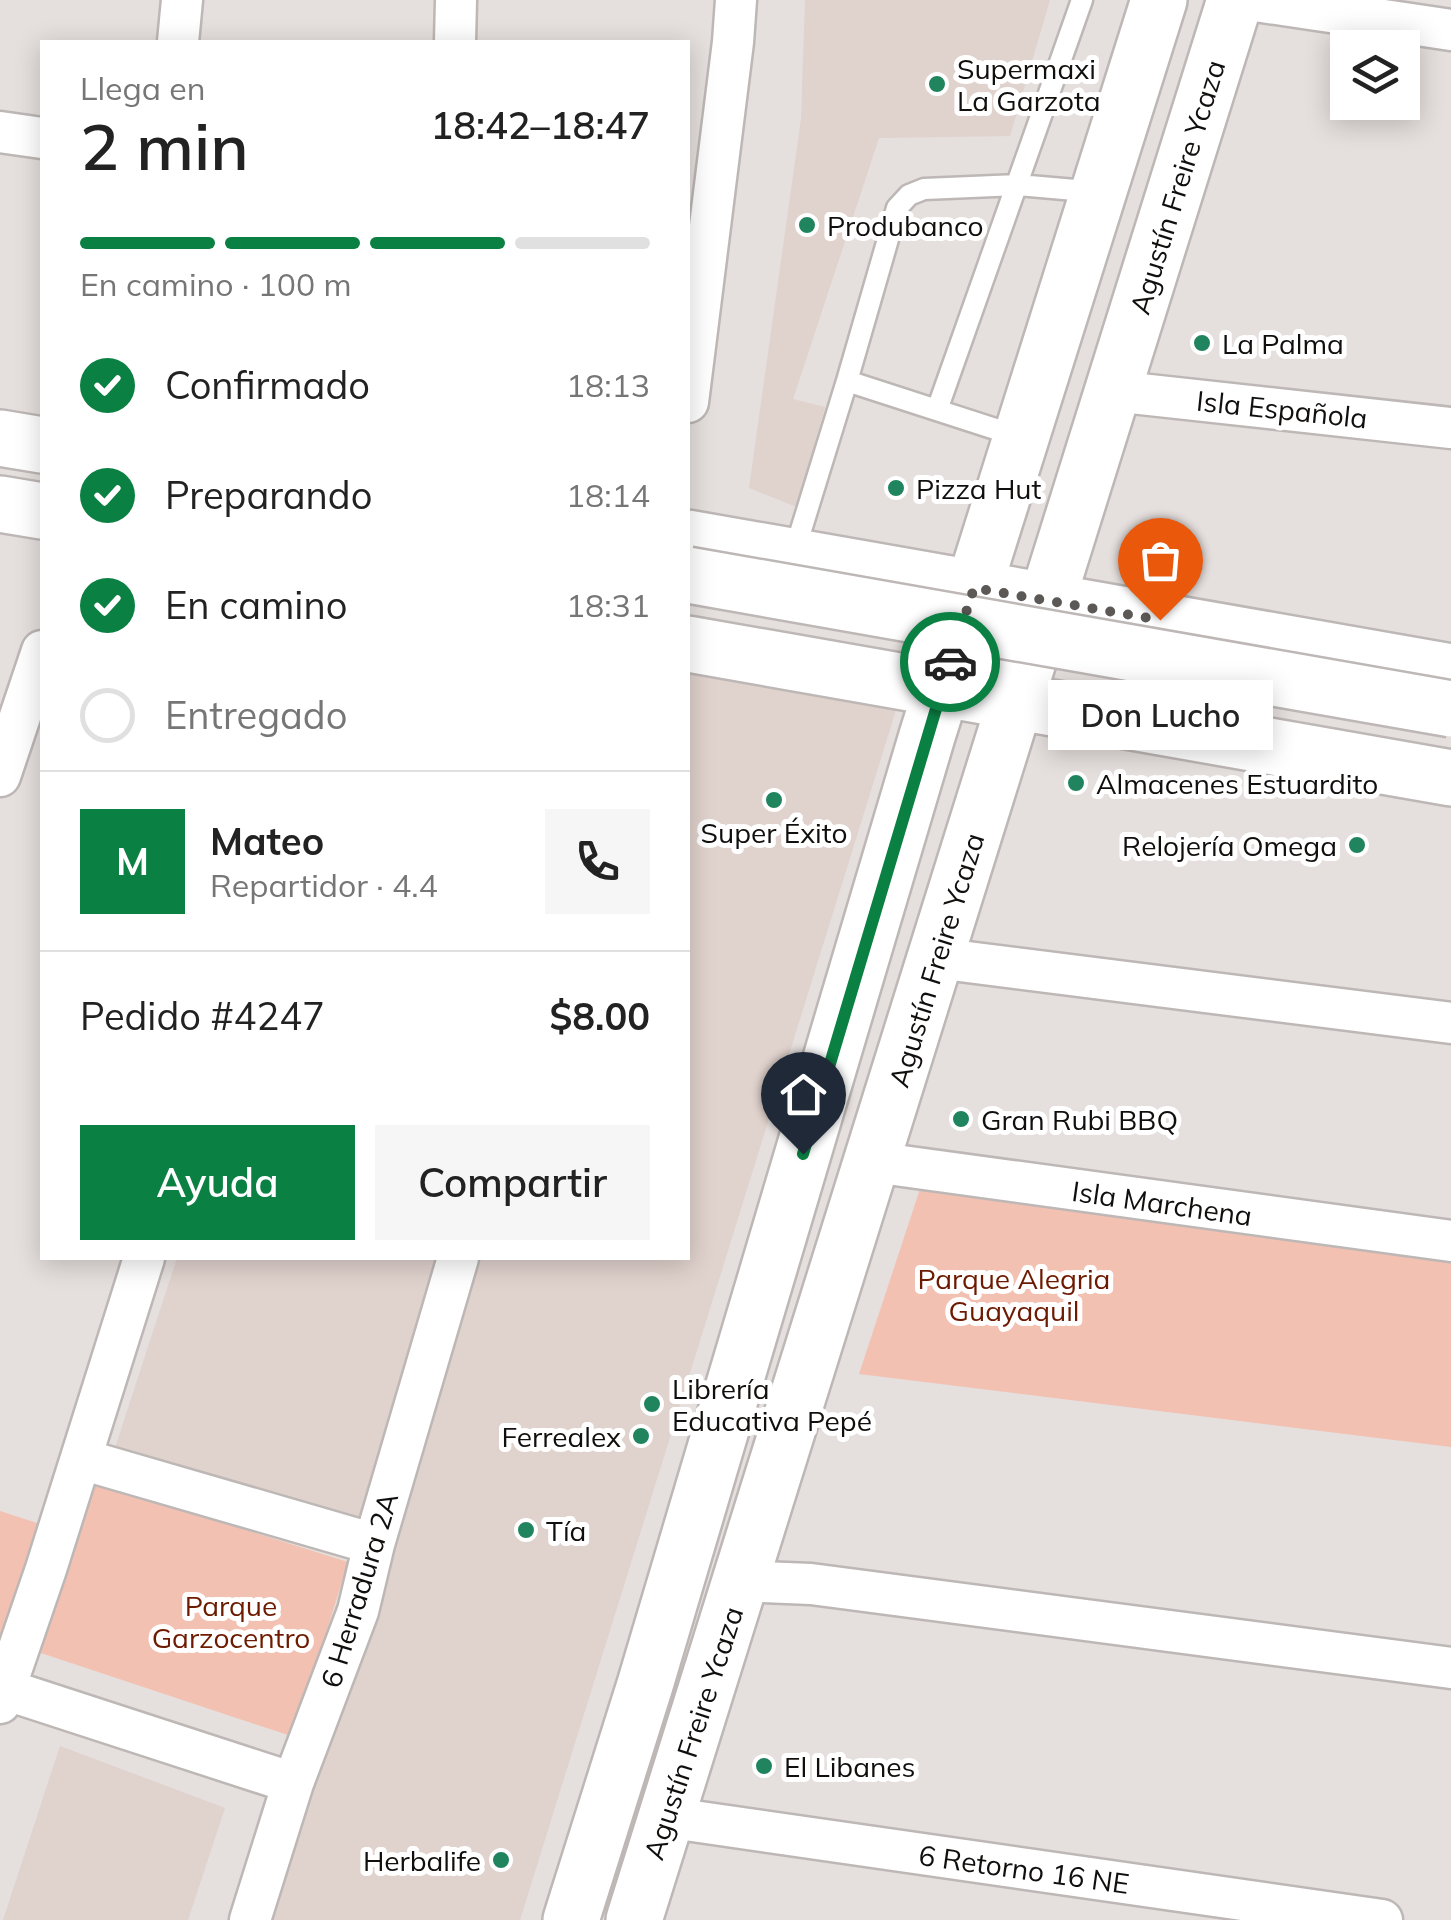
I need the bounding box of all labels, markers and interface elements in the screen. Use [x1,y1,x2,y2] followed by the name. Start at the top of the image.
[1330,30,1420,120] map controls
[1330,30,1420,120] button: layers
[957,51,1101,118] place label: Supermaxi La Garzota
[1122,56,1232,318] street label: Agustín Freire Ycaza
[80,68,205,108] text: Llega en
[926,73,948,95] marker: Supermaxi La Garzota
[430,101,650,149] text: 18:42–18:47
[80,105,249,186] text: 2 min
[827,208,983,243] place label: Produbanco
[796,214,818,236] marker: Produbanco
[80,264,352,304] text: En camino · 100 m
[1222,326,1344,361] place label: La Palma
[1191,332,1213,354] marker: La Palma
[80,358,135,413] icon: check
[165,361,370,409] text: Confirmado
[566,365,650,405] text: 18:13
[1195,383,1369,435] street label: Isla Española
[80,468,135,523] icon: check
[165,471,372,519] text: Preparando
[916,471,1042,506] place label: Pizza Hut
[566,475,650,515] text: 18:14
[885,477,907,499] marker: Pizza Hut
[1118,518,1203,621] pin
[1133,533,1188,588] icon: bag
[80,578,135,633] icon: check
[165,581,347,629] text: En camino
[566,585,650,625] text: 18:31
[900,612,1000,712] courier
[923,635,978,690] icon: car
[1048,680,1272,750] callout: Don Lucho
[165,691,347,739] text: Entregado
[1081,695,1240,735] text: Don Lucho
[1096,766,1378,801] place label: Almacenes Estuardito
[1065,772,1087,794] marker: Almacenes Estuardito
[763,789,785,811] marker: Super Éxito
[545,809,650,914] button: phone
[701,815,847,850] place label: Super Éxito
[210,817,324,865] text: Mateo
[1122,828,1337,863] place label: Relojería Omega
[881,829,991,1091] street label: Agustín Freire Ycaza
[1346,834,1368,856] marker: Relojería Omega
[116,837,149,885] text: M
[210,865,438,905] text: Repartidor · 4.4
[80,992,325,1040] text: Pedido #4247
[549,992,650,1040] text: $8.00
[761,1052,846,1155] pin
[776,1067,831,1122] icon: home
[981,1102,1178,1137] place label: Gran Rubi BBQ
[950,1108,972,1130] marker: Gran Rubi BBQ
[80,1125,355,1240] button: Ayuda
[375,1125,650,1240] button: Compartir
[1070,1173,1254,1233] street label: Isla Marchena
[918,1261,1110,1328] park label: Parque Alegria Guayaquil
[672,1371,872,1438] place label: Librería Educativa Pepé
[641,1393,663,1415] marker: Librería Educativa Pepé
[502,1419,621,1454] place label: Ferrealex
[630,1425,652,1447] marker: Ferrealex
[313,1488,405,1692] street label: 6 Herradura 2A
[546,1513,586,1548] place label: Tía
[515,1519,537,1541] marker: Tía
[152,1588,310,1655] park label: Parque Garzocentro
[636,1602,750,1864] street label: Agustín Freire Ycaza
[784,1749,916,1784] place label: El Libanes
[753,1755,775,1777] marker: El Libanes
[916,1837,1132,1901] street label: 6 Retorno 16 NE
[363,1843,481,1878] place label: Herbalife
[490,1849,512,1871] marker: Herbalife

